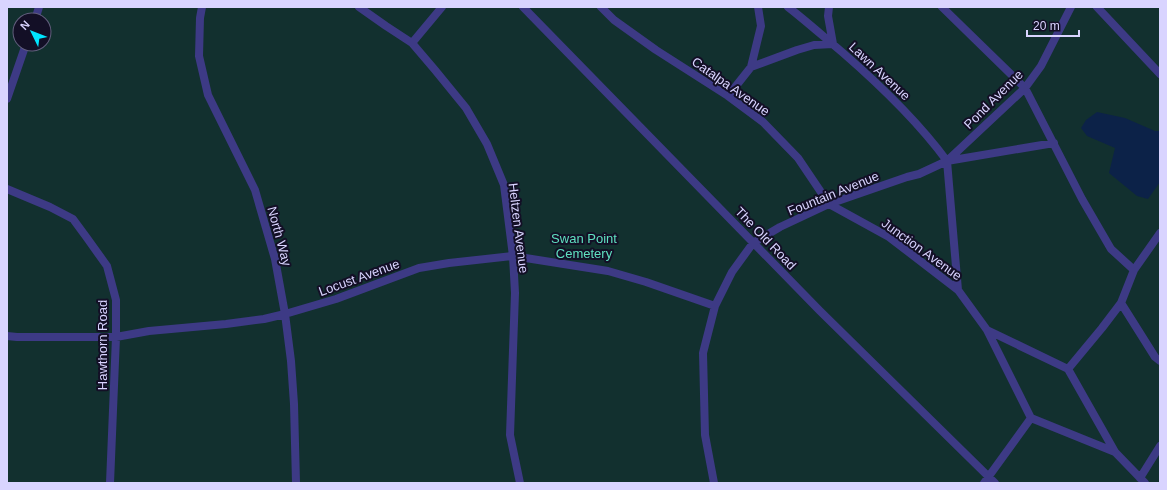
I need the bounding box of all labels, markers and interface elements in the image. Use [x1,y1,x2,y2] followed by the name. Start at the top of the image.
[12,12,52,52] north arrow
[1027,12,1079,38] scale bar
[18,18,32,32] text: N
[1033,19,1060,33] text: 20 m
[846,39,913,103] street label: Lawn Avenue
[689,54,773,119] street label: Catalpa Avenue
[961,67,1026,132] street label: Pond Avenue
[785,168,881,219] street label: Fountain Avenue
[506,182,531,274] street label: Heltzen Avenue
[732,204,799,273] street label: The Old Road
[264,205,295,268] street label: North Way
[879,215,965,283] street label: Junction Avenue
[551,231,617,261] park label: Swan Point Cemetery
[317,256,402,299] street label: Locust Avenue
[95,300,110,390] street label: Hawthorn Road

